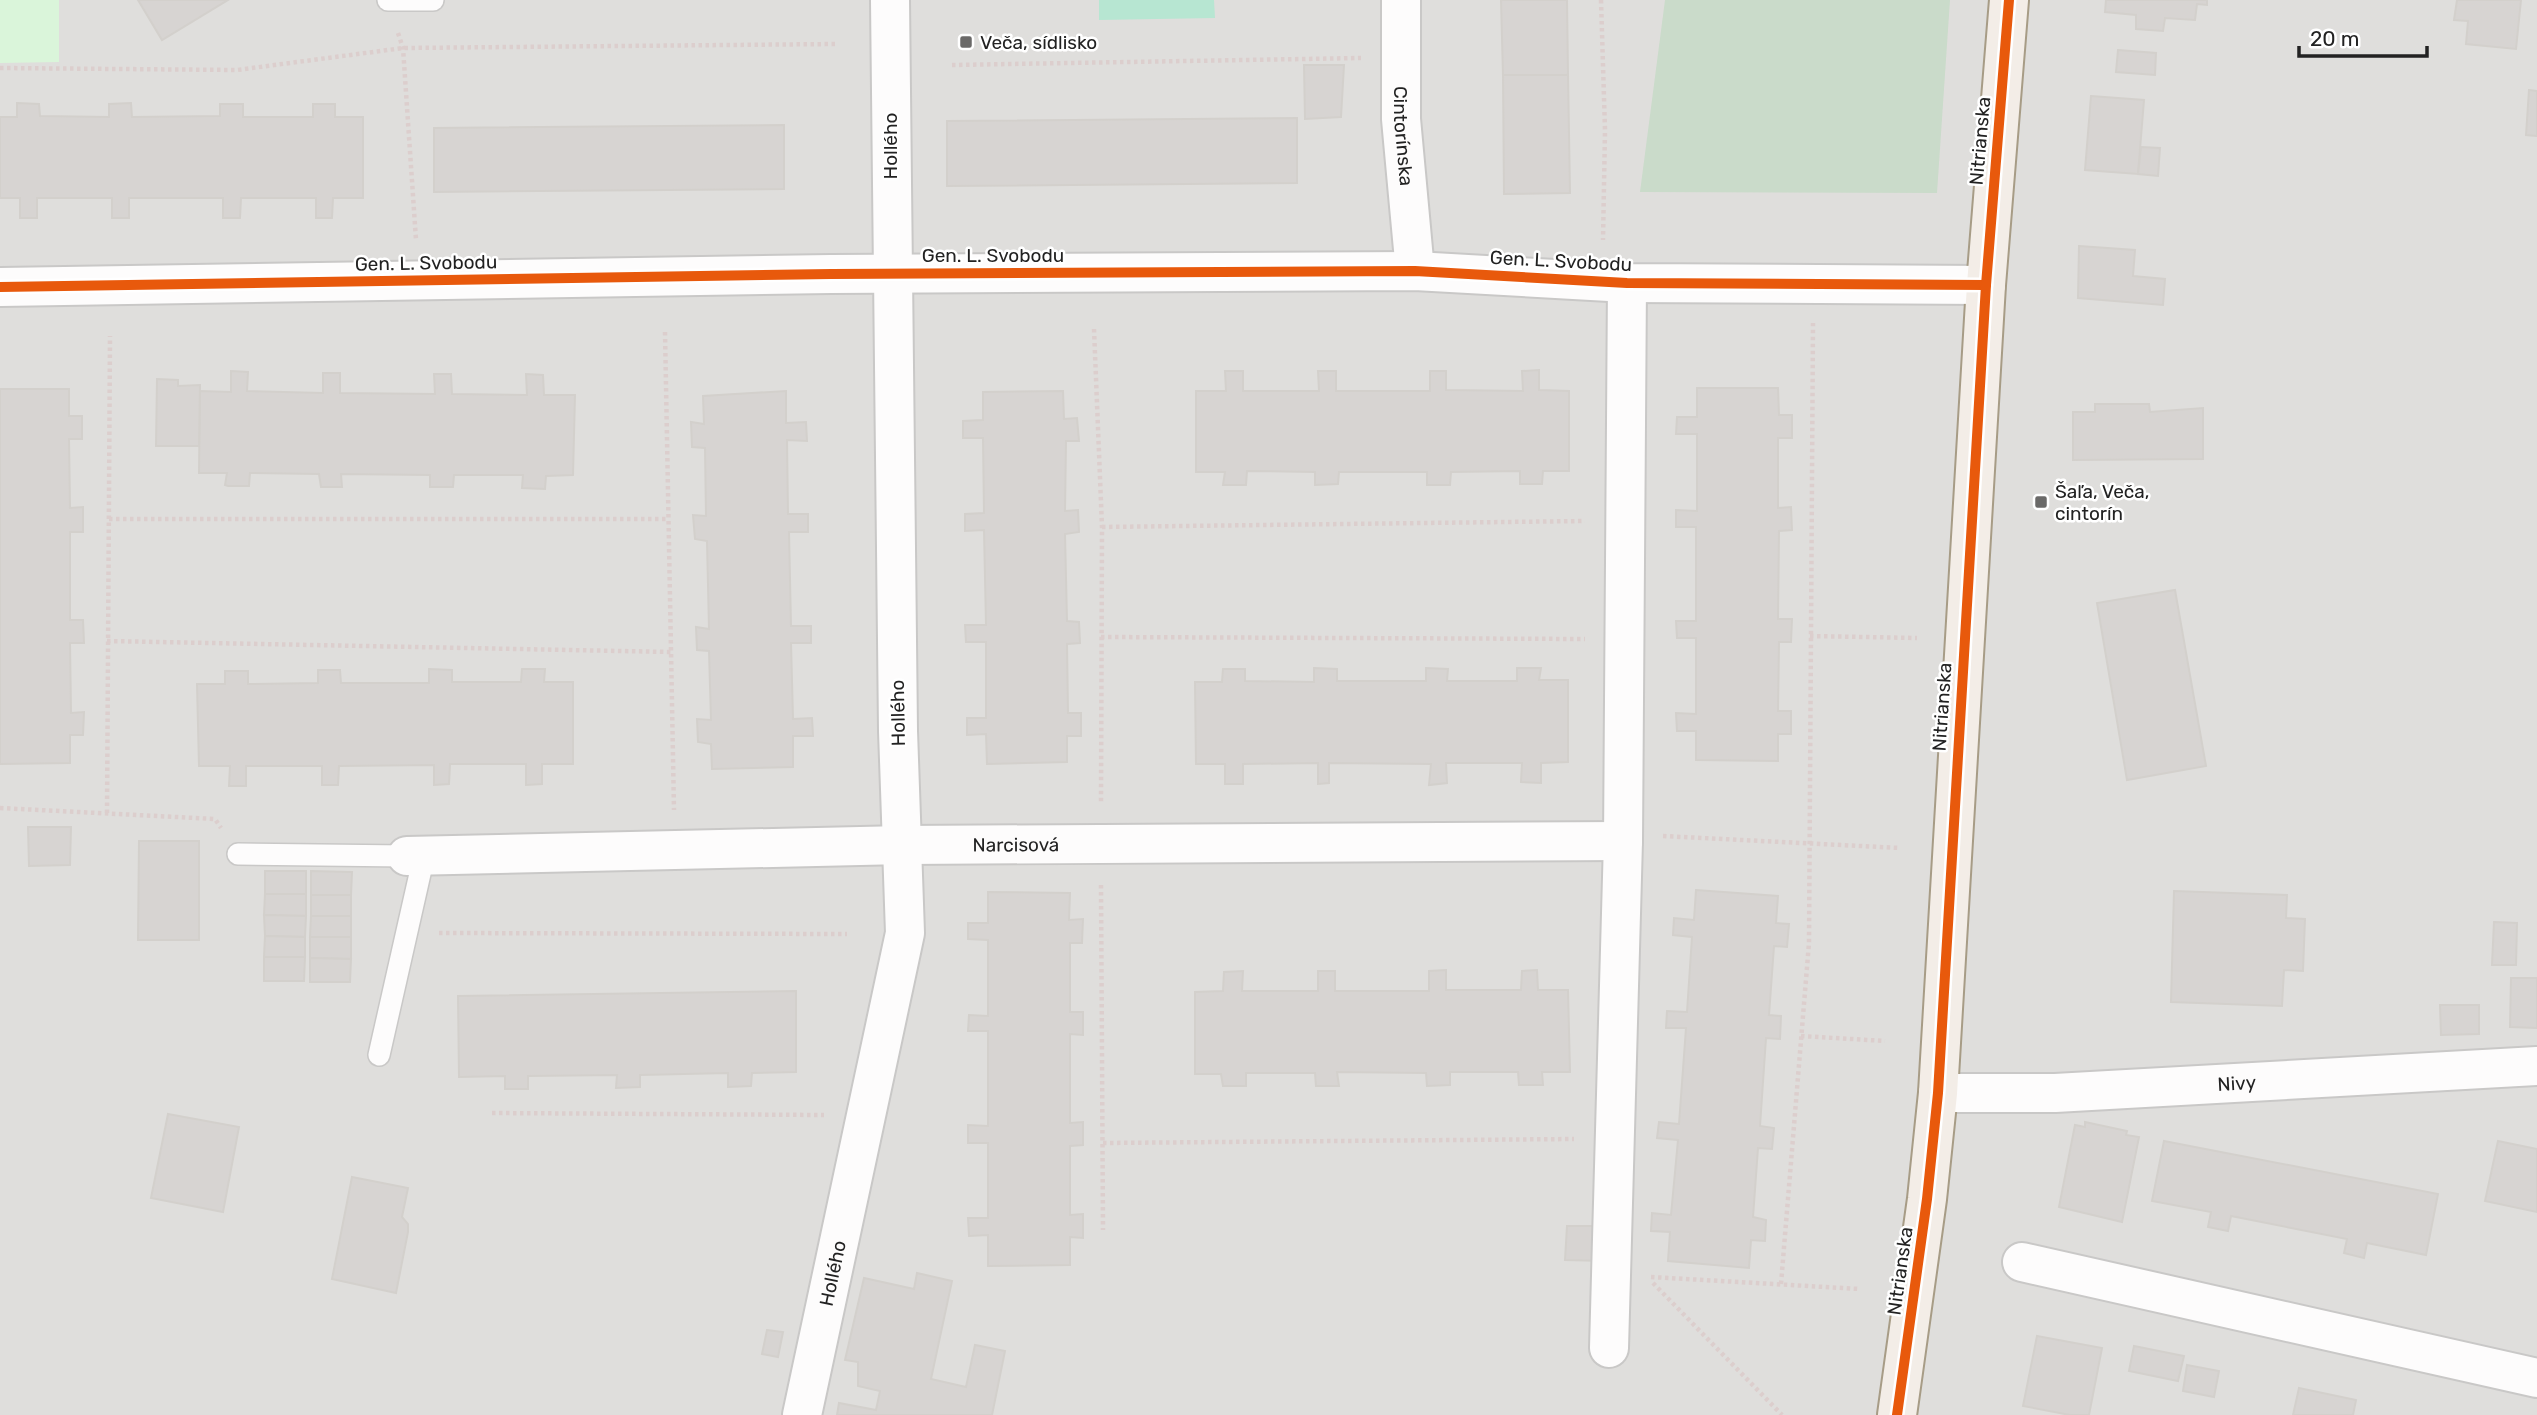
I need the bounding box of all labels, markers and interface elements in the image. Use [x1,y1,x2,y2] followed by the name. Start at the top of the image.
[2299,14,2427,58] scale bar
[2310,26,2359,51] text: 20 m
[980,31,1097,54] place label: Veča, sídlisko
[958,34,974,50] marker: Veča, sídlisko
[1390,86,1419,187] street label: Cintorínska
[1965,96,1995,186] street label: Nitrianska
[879,113,902,179] street label: Hollého
[922,244,1064,267] street label: Gen. L. Svobodu
[1489,246,1633,276] street label: Gen. L. Svobodu
[355,250,497,276] street label: Gen. L. Svobodu
[2055,480,2150,525] place label: Šaľa, Veča, cintorín
[2033,494,2049,510] marker: Šaľa, Veča, cintorín
[1927,662,1957,752] street label: Nitrianska
[886,679,910,747] street label: Hollého
[972,833,1059,856] street label: Narcisová
[2217,1070,2257,1095] street label: Nivy
[1882,1225,1918,1317] street label: Nitrianska
[814,1238,851,1308] street label: Hollého

